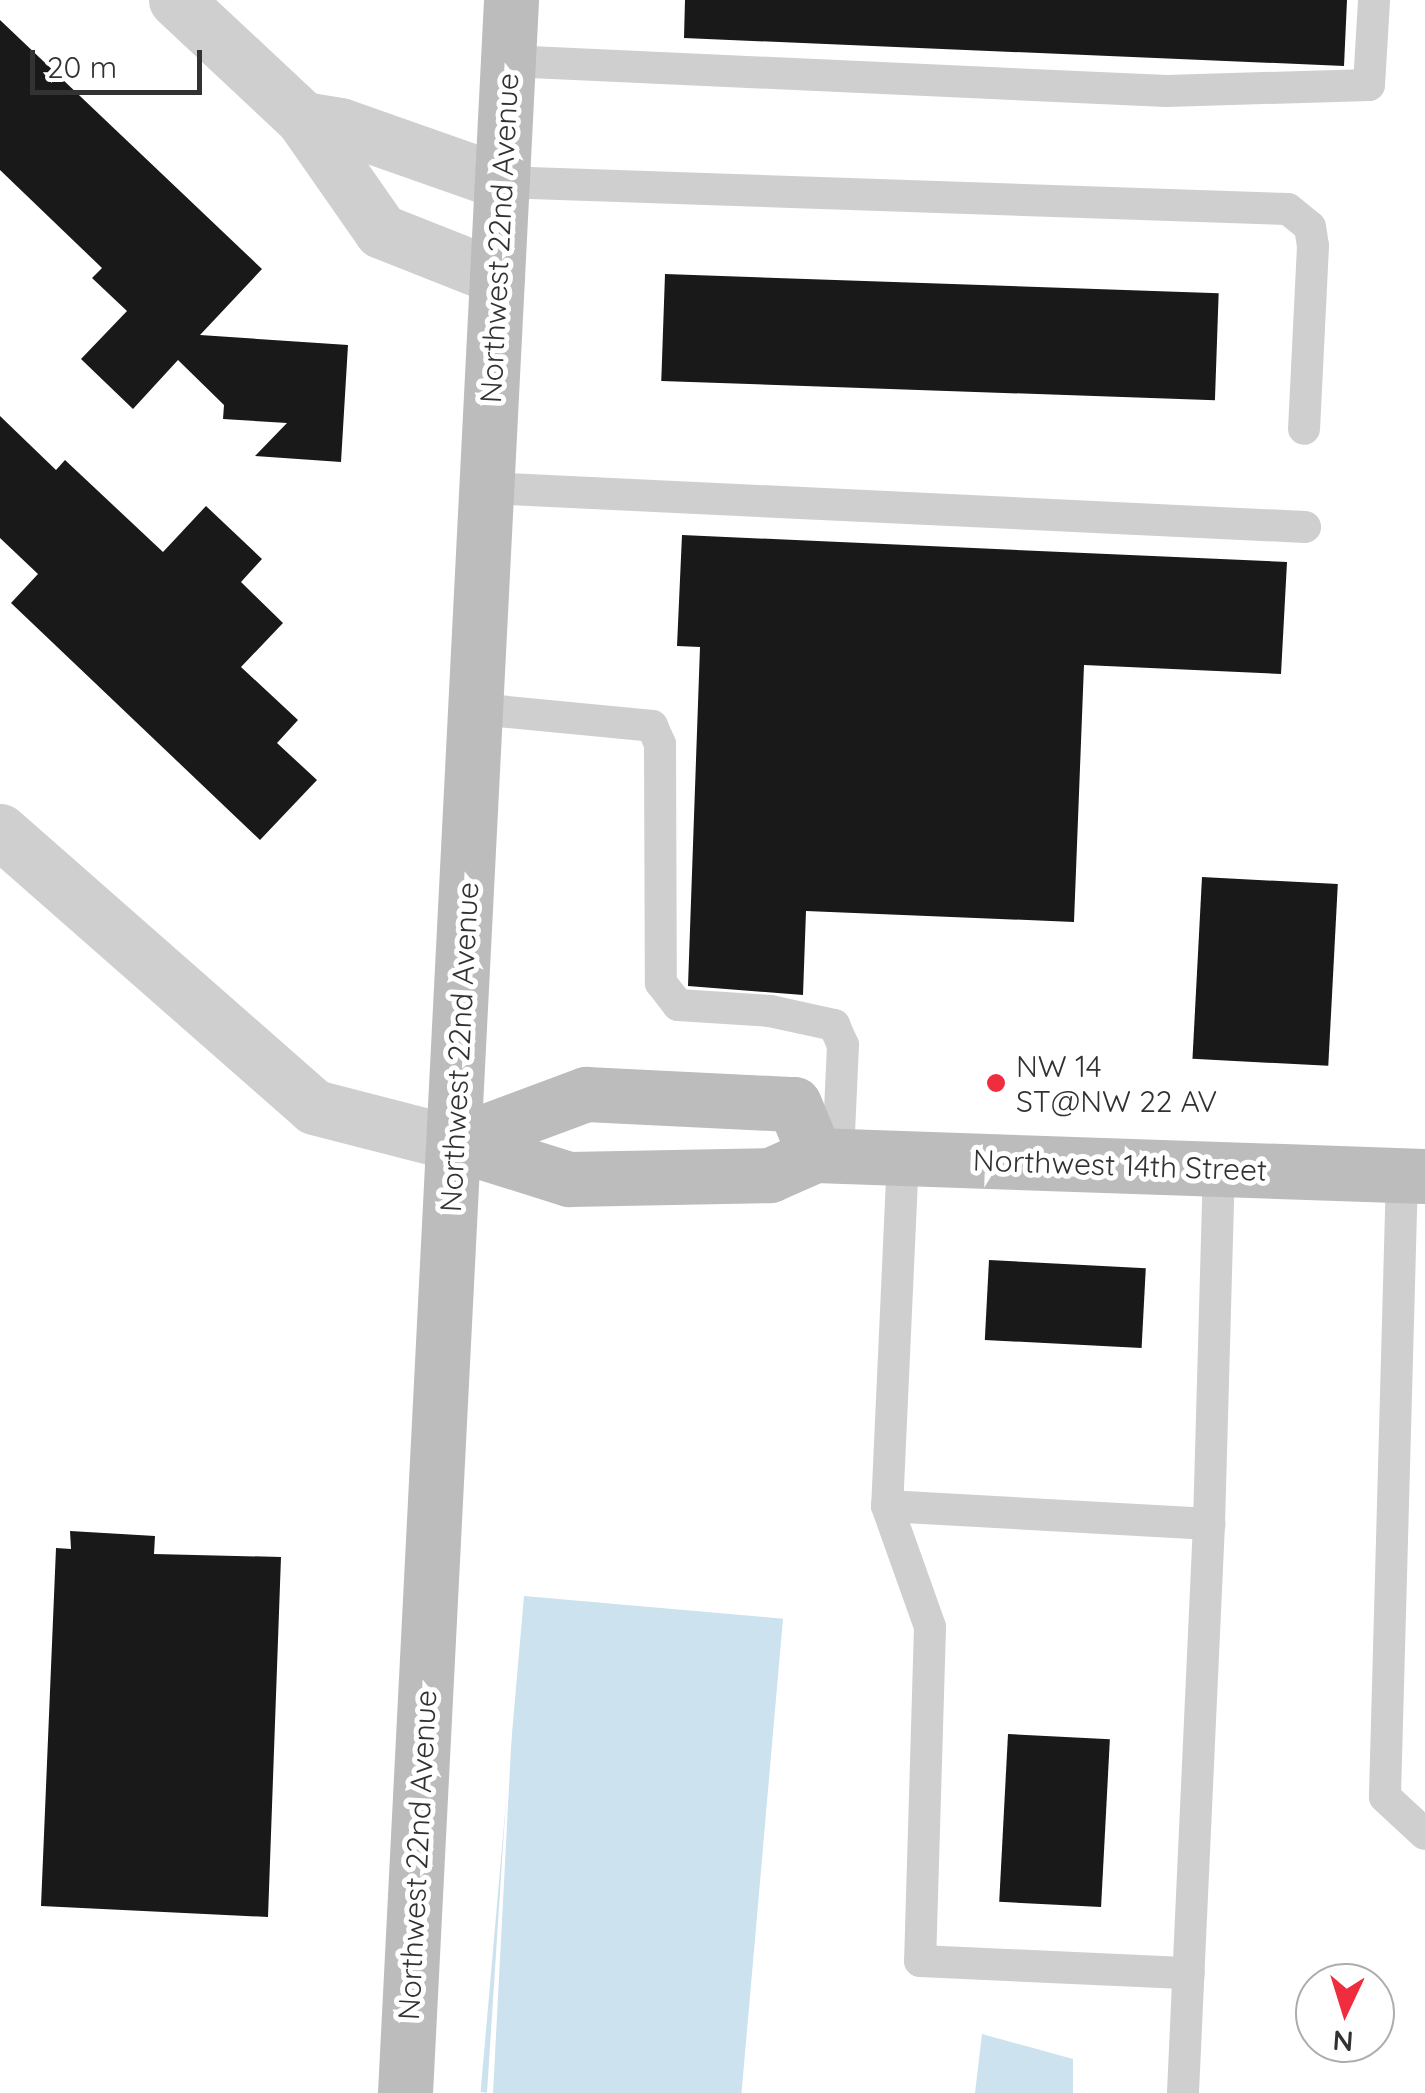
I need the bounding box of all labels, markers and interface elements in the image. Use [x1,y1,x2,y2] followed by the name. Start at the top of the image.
[35,30,208,92] scale bar
[47,48,117,86] text: 20 m
[472,72,526,404] street label: Northwest 22nd Avenue
[432,881,486,1213] street label: Northwest 22nd Avenue
[1016,1048,1217,1118] place label: NW 14 ST@NW 22 AV
[985,1072,1007,1094] marker: NW 14 ST@NW 22 AV
[972,1142,1268,1188] street label: Northwest 14th Street
[390,1689,444,2021] street label: Northwest 22nd Avenue
[1295,1963,1395,2063] north arrow
[1332,2023,1355,2060] text: N

